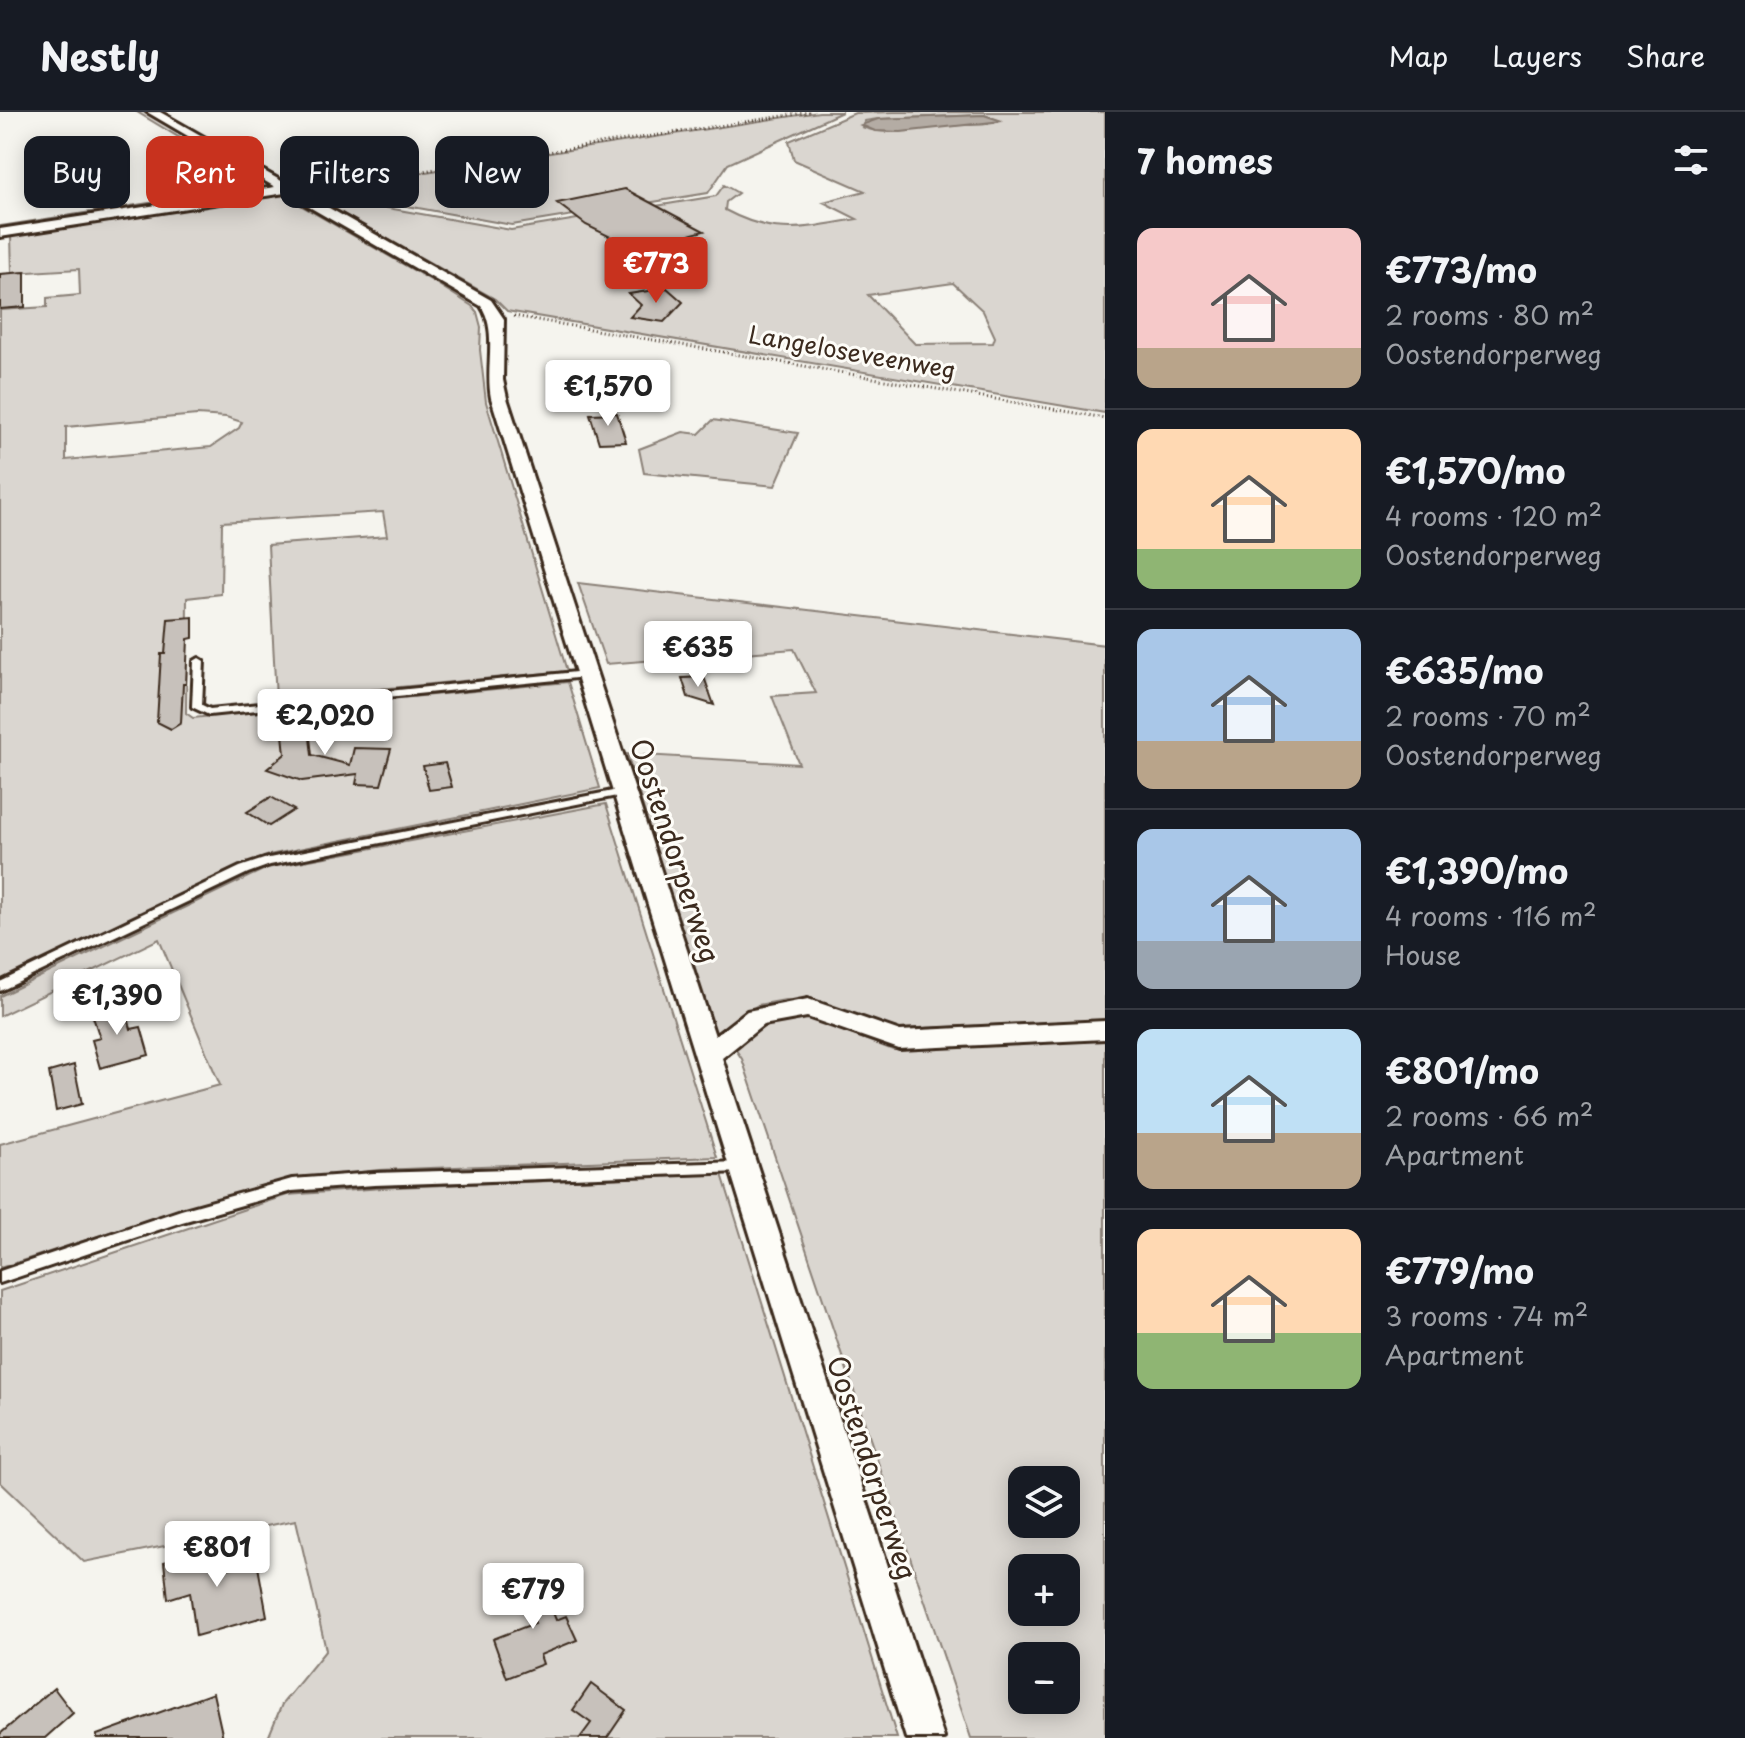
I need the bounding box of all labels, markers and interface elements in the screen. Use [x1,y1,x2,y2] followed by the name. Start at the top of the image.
[40,27,160,84] text: Nestly
[1388,34,1448,77] text: Map
[1492,34,1582,77] text: Layers
[1626,34,1705,77] text: Share
[1137,134,1273,186] text: 7 homes
[24,136,130,208] chip: Buy
[146,136,264,208] chip: Rent
[280,136,419,208] chip: Filters
[435,136,549,208] chip: New
[1669,138,1713,182] icon: filters
[609,237,703,305] pin: €773
[623,243,689,282] text: €773
[1385,243,1537,295] text: €773/mo
[1201,260,1297,356] icon: home
[1385,295,1594,334] text: 2 rooms · 80 m²
[746,315,959,387] street label: Langeloseveenweg
[1385,334,1602,373] text: Oostendorperweg
[543,360,673,428] pin: €1,570
[563,366,653,405] text: €1,570
[1385,444,1566,496] text: €1,570/mo
[1201,461,1297,557] icon: home
[1385,496,1602,535] text: 4 rooms · 120 m²
[1385,535,1602,574] text: Oostendorperweg
[651,621,745,689] pin: €635
[662,627,734,666] text: €635
[1385,644,1544,696] text: €635/mo
[1201,661,1297,757] icon: home
[260,689,390,757] pin: €2,020
[276,695,374,734] text: €2,020
[1385,696,1591,735] text: 2 rooms · 70 m²
[620,733,733,968] street label: Oostendorperweg
[1385,735,1602,774] text: Oostendorperweg
[1385,844,1568,896] text: €1,390/mo
[1201,861,1297,957] icon: home
[1385,896,1597,935] text: 4 rooms · 116 m²
[1385,935,1461,974] text: House
[52,969,182,1037] pin: €1,390
[71,975,163,1014] text: €1,390
[1385,1044,1539,1096] text: €801/mo
[1201,1061,1297,1157] icon: home
[1385,1096,1594,1135] text: 2 rooms · 66 m²
[1385,1135,1524,1174] text: Apartment
[1385,1244,1534,1296] text: €779/mo
[1201,1261,1297,1357] icon: home
[1385,1296,1589,1335] text: 3 rooms · 74 m²
[1385,1335,1524,1374] text: Apartment
[817,1350,930,1585] street label: Oostendorperweg
[1008,1466,1080,1714] map controls
[1008,1466,1080,1538] button: layers
[170,1521,264,1589] pin: €801
[183,1527,251,1566] text: €801
[1008,1554,1080,1626] button: +
[486,1563,580,1631] pin: €779
[501,1569,565,1608] text: €779
[1008,1642,1080,1714] button: −

